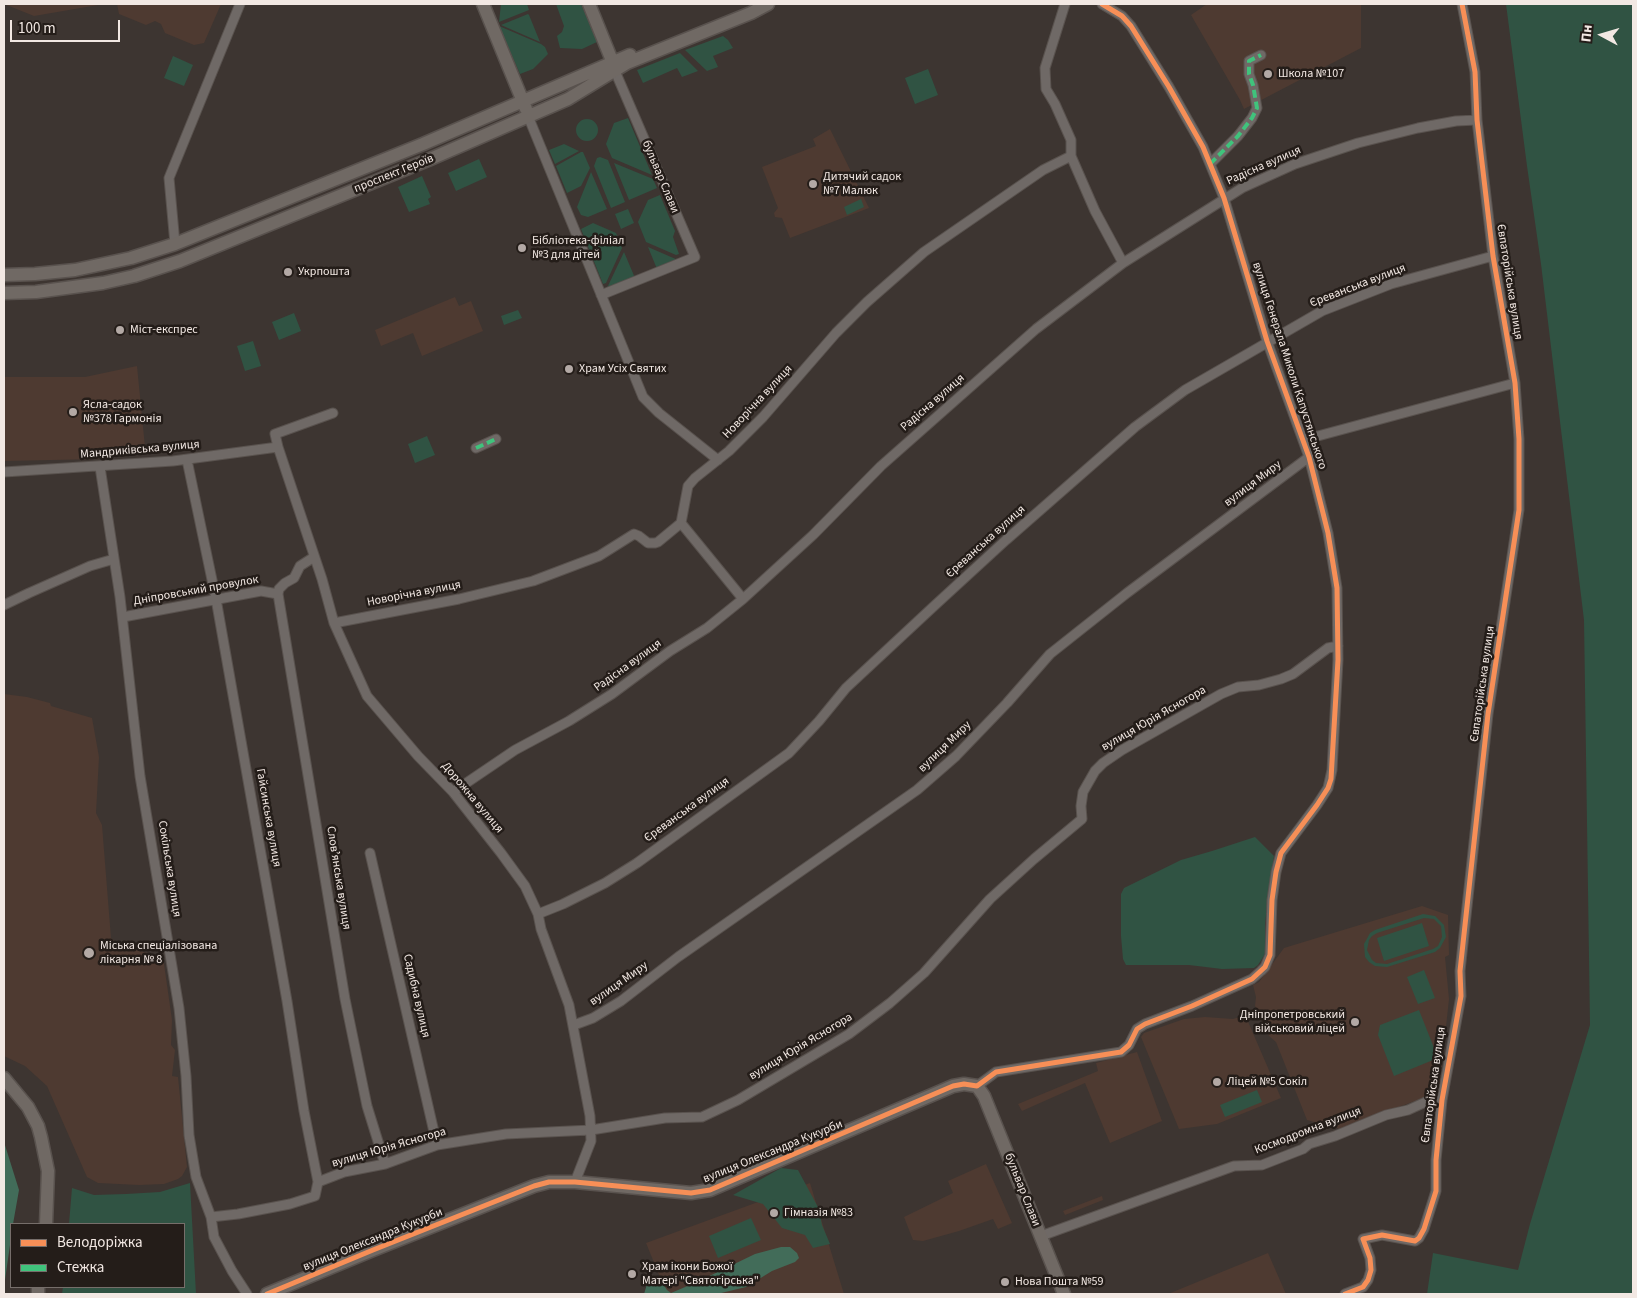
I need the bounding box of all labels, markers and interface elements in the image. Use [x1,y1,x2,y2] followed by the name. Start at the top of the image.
[12,10,122,42] scale bar
[1577,10,1627,60] north arrow
[18,18,56,39] text: 100 m
[1576,24,1598,43] text: Пн
[1278,67,1344,81] place label: Школа №107
[1262,68,1274,80] marker: Школа №107
[638,138,682,216] street label: бульвар Слави
[1225,143,1303,189] street label: Радісна вулиця
[352,152,436,196] street label: проспект Героїв
[823,170,901,198] place label: Дитячий садок №7 Малюк
[807,178,819,190] marker: Дитячий садок №7 Малюк
[1493,223,1525,341] street label: Євпаторійська вулиця
[532,234,624,262] place label: Бібліотека-філіал №3 для дітей
[516,242,528,254] marker: Бібліотека-філіал №3 для дітей
[1249,261,1329,471] street label: вулиця Генерала Миколи Капустянського
[1308,261,1408,311] street label: Єреванська вулиця
[298,265,350,279] place label: Укрпошта
[282,266,294,278] marker: Укрпошта
[130,323,198,337] place label: Міст-експрес
[114,324,126,336] marker: Міст-експрес
[579,362,666,376] place label: Храм Усіх Святих
[720,362,796,442] street label: Новорічна вулиця
[563,363,575,375] marker: Храм Усіх Святих
[898,371,968,435] street label: Радісна вулиця
[83,398,162,426] place label: Ясла-садок №378 Гармонія
[67,406,79,418] marker: Ясла-садок №378 Гармонія
[80,438,200,462] street label: Мандриківська вулиця
[1222,458,1284,510] street label: вулиця Миру
[943,503,1029,581] street label: Єреванська вулиця
[132,573,260,609] street label: Дніпровський провулок
[366,578,462,610] street label: Новорічна вулиця
[1468,625,1498,743] street label: Євпаторійська вулиця
[591,637,665,695] street label: Радісна вулиця
[1099,683,1209,755] street label: вулиця Юрія Ясногора
[916,718,974,776] street label: вулиця Миру
[438,759,506,837] street label: Дорожна вулиця
[252,768,284,868] street label: Гайсинська вулиця
[642,774,732,846] street label: Єреванська вулиця
[154,820,184,918] street label: Сокільська вулиця
[323,825,353,931] street label: Словʼянська вулиця
[100,939,217,967] place label: Міська спеціалізована лікарня № 8
[82,946,96,960] marker: Міська спеціалізована лікарня № 8
[399,953,433,1039] street label: Садибна вулиця
[587,959,651,1009] street label: вулиця Миру
[1240,1008,1345,1036] place label: Дніпропетровський військовий ліцей
[747,1010,855,1084] street label: вулиця Юрія Ясногора
[1349,1016,1361,1028] marker: Дніпропетровський військовий ліцей
[1419,1026,1449,1144] street label: Євпаторійська вулиця
[1227,1075,1307,1089] place label: Ліцей №5 Сокіл
[1211,1076,1223,1088] marker: Ліцей №5 Сокіл
[1253,1104,1363,1158] street label: Космодромна вулиця
[701,1117,845,1187] street label: вулиця Олександра Кукурби
[330,1125,448,1171] street label: вулиця Юрія Ясногора
[1001,1151,1043,1229] street label: бульвар Слави
[301,1205,445,1275] street label: вулиця Олександра Кукурби
[784,1206,853,1220] place label: Гімназія №83
[768,1207,780,1219] marker: Гімназія №83
[10,1223,185,1288] legend
[57,1232,143,1253] text: Велодоріжка
[57,1257,104,1278] text: Стежка
[642,1260,759,1288] place label: Храм ікони Божої Матері "Святогірська"
[626,1268,638,1280] marker: Храм ікони Божої Матері "Святогірська"
[1015,1275,1103,1289] place label: Нова Пошта №59
[999,1276,1011,1288] marker: Нова Пошта №59

